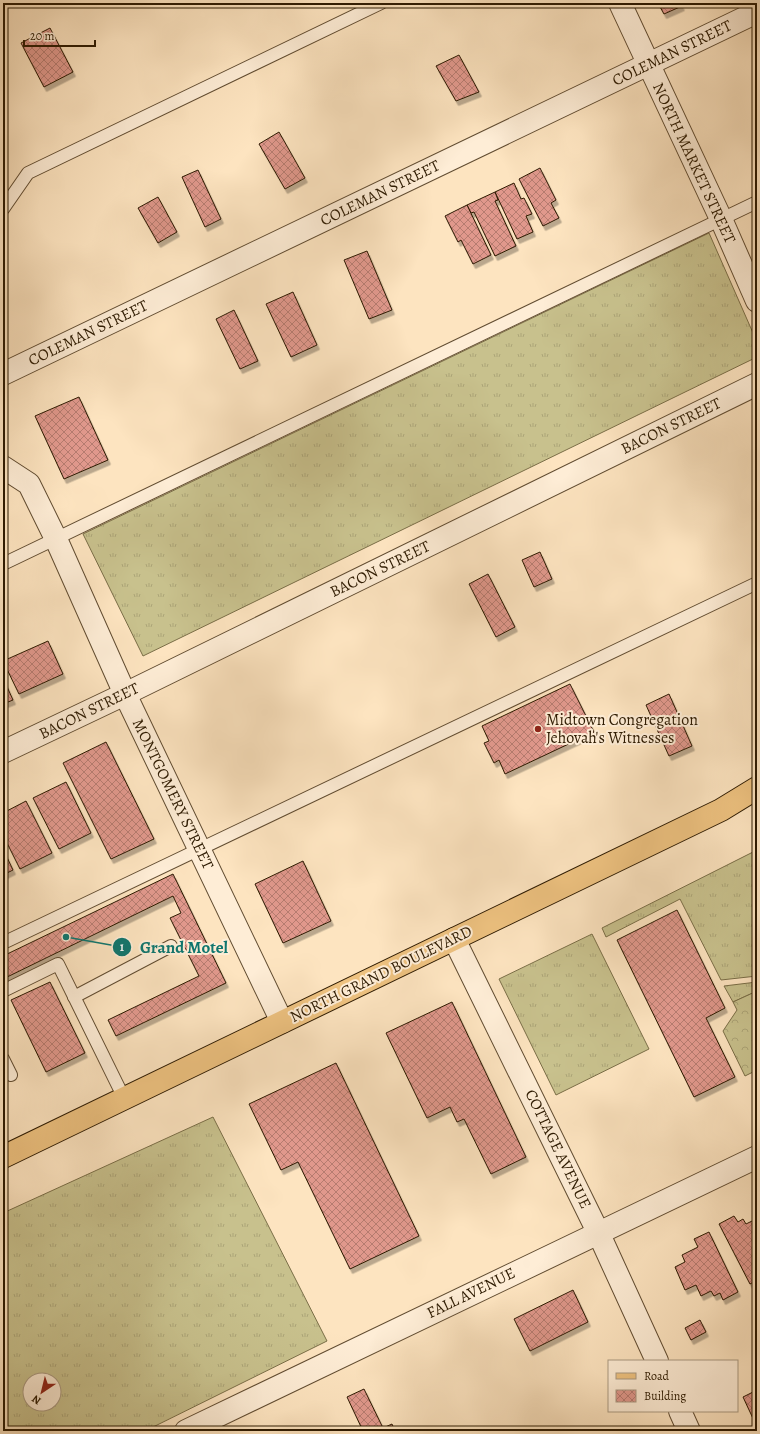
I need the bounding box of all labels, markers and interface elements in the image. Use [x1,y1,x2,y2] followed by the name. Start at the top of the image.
[609,14,736,91] street label: COLEMAN STREET
[24,22,95,48] scale bar
[30,28,54,44] text: 20 m
[647,79,741,247] street label: NORTH MARKET STREET
[317,154,444,231] street label: COLEMAN STREET
[25,294,152,371] street label: COLEMAN STREET
[617,392,725,460] street label: BACON STREET
[326,535,434,603] street label: BACON STREET
[35,677,143,745] street label: BACON STREET
[546,709,698,749] place label: Midtown Congregation Jehovah's Witnesses
[127,715,219,873] street label: MONTGOMERY STREET
[533,724,543,734] marker: Midtown Congregation Jehovah's Witnesses
[286,920,476,1028] street label: NORTH GRAND BOULEVARD
[112,933,236,962] callout: Grand Motel
[140,936,229,959] text: Grand Motel
[120,939,125,955] text: 1
[520,1086,596,1212] street label: COTTAGE AVENUE
[423,1262,519,1324] street label: FALL AVENUE
[608,1360,738,1412] legend
[644,1368,670,1384] text: Road
[22,1372,62,1412] north arrow
[644,1388,686,1404] text: Building
[29,1391,44,1408] text: N

